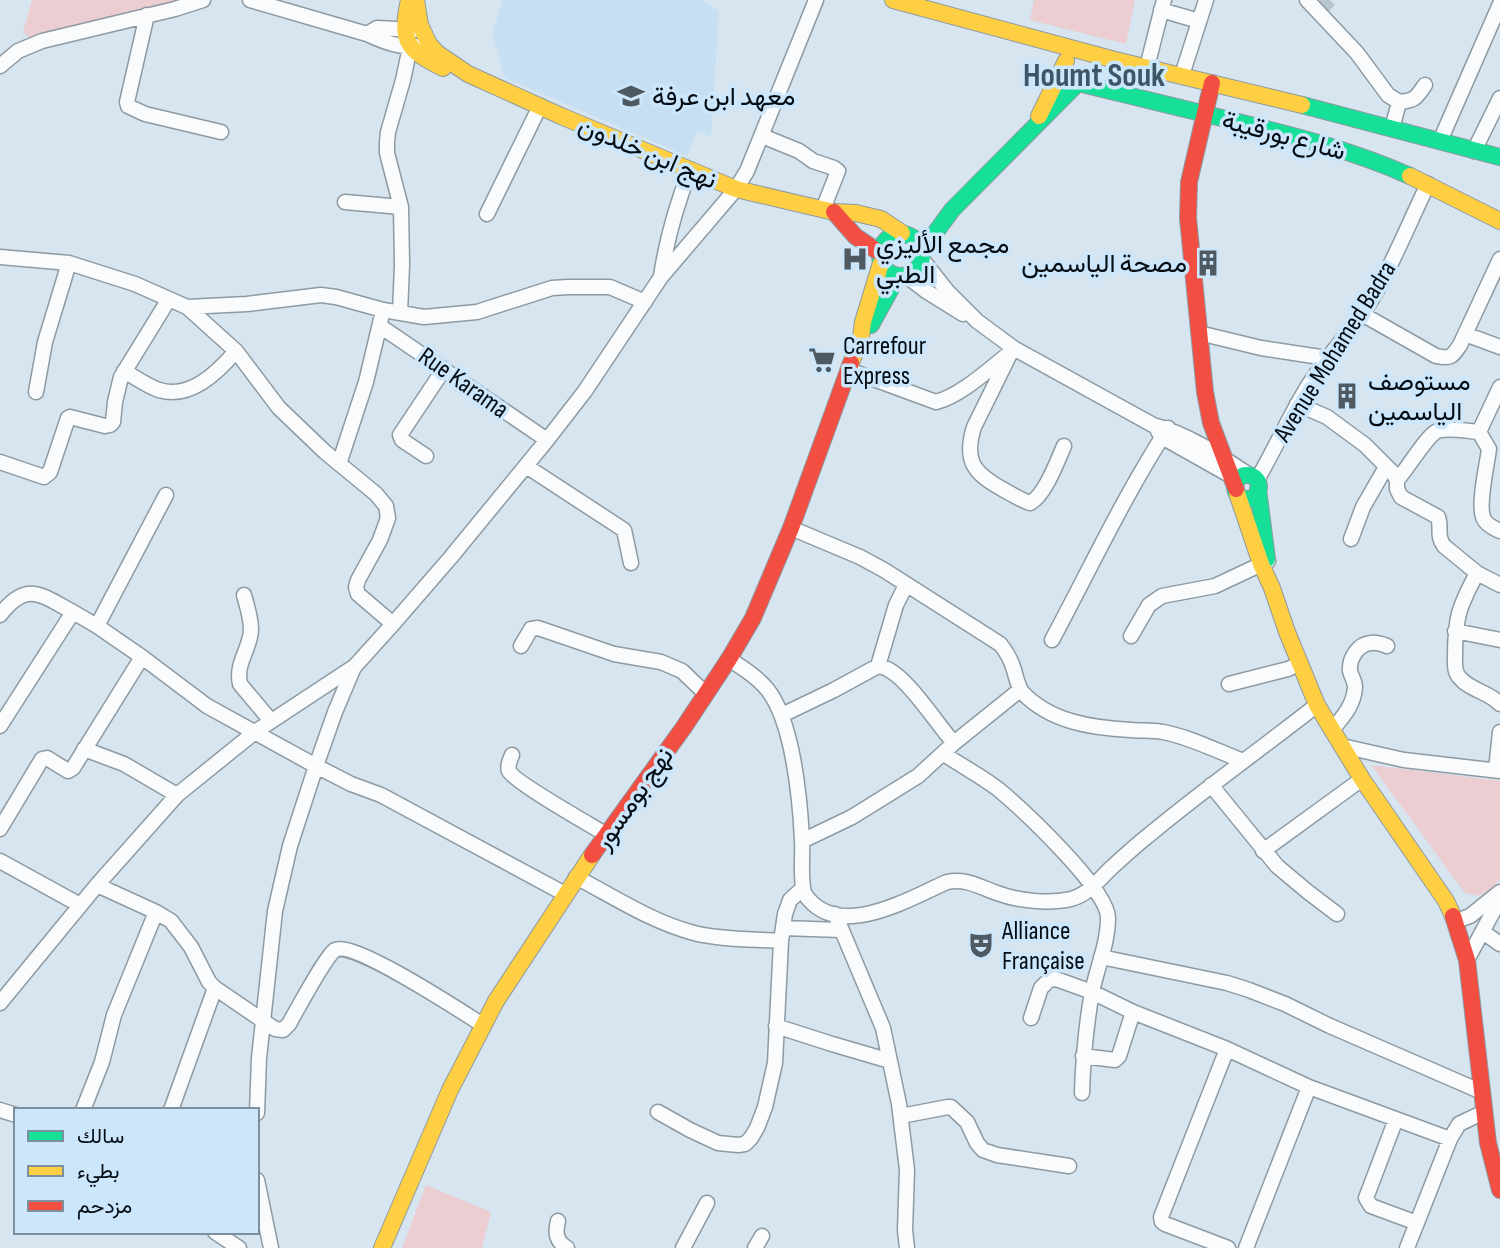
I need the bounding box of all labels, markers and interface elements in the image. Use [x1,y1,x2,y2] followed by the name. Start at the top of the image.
[1023,56,1165,96] district label: Houmt Souk
[616,81,646,111] school or university icon: معهد ابن عرفة
[652,82,795,113] place label: معهد ابن عرفة
[1218,105,1349,169] street label: شارع بورقيبة
[573,110,721,197] street label: نهج ابن خلدون
[876,229,1009,295] place label: مجمع الأليزي الطبي
[840,244,870,274] hospital icon: مجمع الأليزي الطبي
[1193,248,1223,278] building icon: مصحة الياسمين
[1021,249,1187,280] place label: مصحة الياسمين
[1267,256,1403,449] street label: Avenue Mohamed Badra
[843,331,927,392] place label: Carrefour Express
[412,341,514,425] street label: Rue Karama
[807,345,837,375] supermarket icon: Carrefour Express
[1368,367,1471,428] place label: مستوصف الياسمين
[1332,381,1362,411] building icon: مستوصف الياسمين
[587,742,682,857] street label: نهج بومسور
[1001,916,1085,977] place label: Alliance Française
[966,930,996,960] theatre icon: Alliance Française
[14,1108,259,1234] legend
[77,1124,124,1149] text: سالك
[77,1159,120,1188] text: بطيء
[77,1194,132,1220] text: مزدحم

